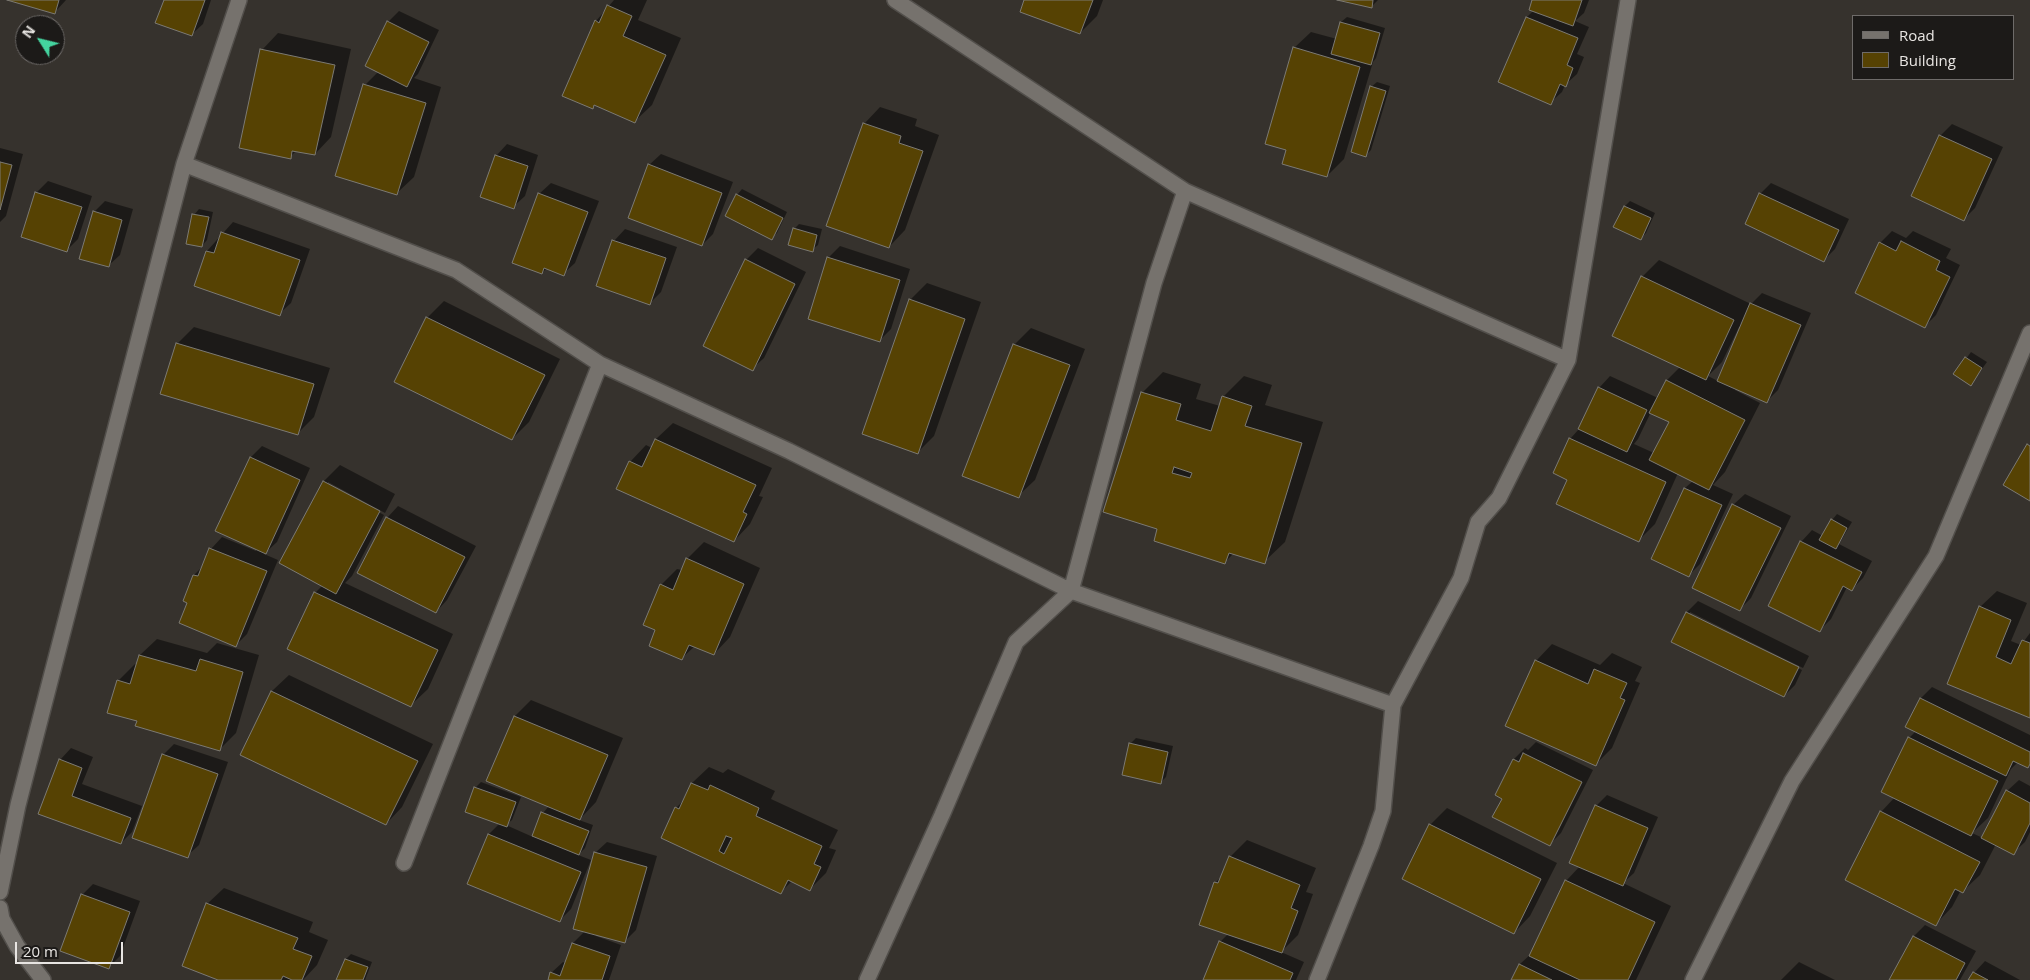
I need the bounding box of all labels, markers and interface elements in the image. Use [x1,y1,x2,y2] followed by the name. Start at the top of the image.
[15,15,65,65] north arrow
[1852,15,2015,80] legend
[17,21,39,42] text: N
[1899,25,1935,45] text: Road
[1899,50,1956,70] text: Building
[18,932,125,964] scale bar
[23,941,58,961] text: 20 m

